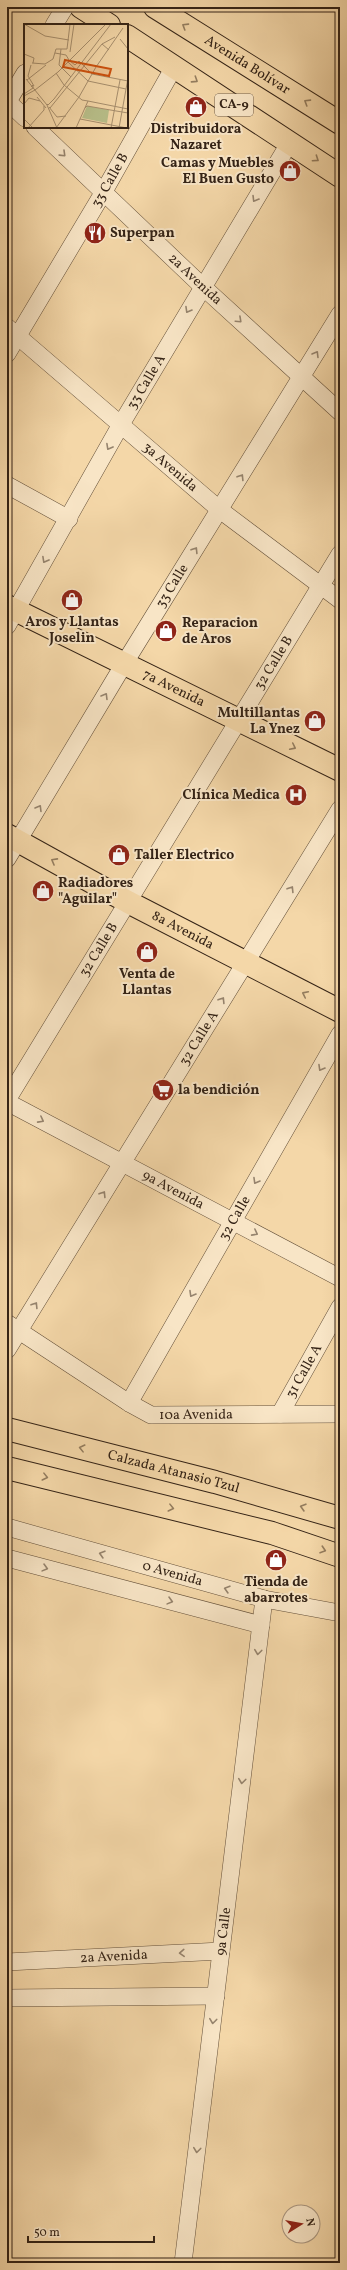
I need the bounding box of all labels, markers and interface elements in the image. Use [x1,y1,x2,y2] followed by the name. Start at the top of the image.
[182,23,189,30] one-way arrow
[24,24,128,128] inset map
[201,31,294,99] street label: Avenida Bolívar
[191,76,198,83] one-way arrow
[183,94,209,120] shop icon: Distribuidora Nazaret
[215,94,253,116] road number: CA-9
[304,99,311,107] one-way arrow
[151,120,242,155] place label: Distribuidora Nazaret
[58,149,66,157] one-way arrow
[87,150,133,211] street label: 33 Calle B
[161,154,274,189] place label: Camas y Muebles El Buen Gusto
[311,154,318,161] one-way arrow
[277,158,303,184] shop icon: Camas y Muebles El Buen Gusto
[252,195,260,202] one-way arrow
[82,220,108,246] restaurant icon: Superpan
[110,224,175,243] place label: Superpan
[164,249,226,309] street label: 2a Avenida
[186,306,193,313] one-way arrow
[234,315,242,323] one-way arrow
[123,351,170,413] street label: 33 Calle A
[311,351,319,358] one-way arrow
[138,438,202,496] street label: 3a Avenida
[106,443,113,450] one-way arrow
[236,474,243,481] one-way arrow
[190,547,198,554] one-way arrow
[42,556,50,563] one-way arrow
[151,560,193,612] street label: 33 Calle
[59,587,85,613] shop icon: Aros y Llantas Joselin
[25,613,119,648] place label: Aros y Llantas Joselin
[182,614,258,649] place label: Reparacion de Aros
[153,618,179,644] shop icon: Reparacion de Aros
[250,632,297,694] street label: 32 Calle B
[140,665,208,712] street label: 7a Avenida
[100,693,108,700] one-way arrow
[218,704,300,739] place label: Multillantas La Ynez
[302,708,328,734] shop icon: Multillantas La Ynez
[289,743,296,750] one-way arrow
[283,782,309,808] hospital icon: Clínica Medica
[183,786,280,805] place label: Clínica Medica
[34,805,41,812] one-way arrow
[106,842,132,868] shop icon: Taller Electrico
[134,846,234,865] place label: Taller Electrico
[51,859,58,866] one-way arrow
[58,874,133,909] place label: Radiadores "Aguilar"
[30,878,56,904] shop icon: Radiadores "Aguilar"
[286,886,293,893] one-way arrow
[149,906,217,954] street label: 8a Avenida
[75,919,122,980] street label: 32 Calle B
[134,939,160,965] shop icon: Venta de Llantas
[119,965,175,1000] place label: Venta de Llantas
[302,991,309,998] one-way arrow
[218,997,225,1004] one-way arrow
[175,1007,223,1069] street label: 32 Calle A
[318,1064,325,1071] one-way arrow
[150,1077,176,1103] supermarket icon: la bendición
[178,1081,259,1100] place label: la bendición
[37,1115,45,1123] one-way arrow
[139,1166,207,1214] street label: 9a Avenida
[254,1177,261,1184] one-way arrow
[98,1191,106,1198] one-way arrow
[214,1192,255,1244] street label: 32 Calle
[251,1228,259,1236] one-way arrow
[189,1289,196,1297] one-way arrow
[30,1302,37,1309] one-way arrow
[281,1341,327,1402] street label: 31 Calle A
[159,1405,233,1424] street label: 10a Avenida
[79,1444,86,1453] one-way arrow
[106,1446,242,1498] street label: Calzada Atanasio Tzul
[42,1473,48,1481] one-way arrow
[299,1503,306,1512] one-way arrow
[168,1504,174,1512] one-way arrow
[320,1545,327,1554] one-way arrow
[263,1547,289,1573] shop icon: Tienda de abarrotes
[98,1550,105,1559] one-way arrow
[140,1556,205,1591] street label: 0 Avenida
[41,1563,48,1572] one-way arrow
[244,1573,308,1608] place label: Tienda de abarrotes
[224,1585,230,1593] one-way arrow
[167,1597,174,1605] one-way arrow
[254,1649,263,1655] one-way arrow
[238,1778,247,1784] one-way arrow
[211,1906,236,1957] street label: 9a Calle
[80,1945,148,1968] street label: 2a Avenida
[179,1949,185,1957] one-way arrow
[209,2018,218,2024] one-way arrow
[193,2147,202,2153] one-way arrow
[281,2204,321,2244] north arrow
[301,2217,317,2228] text: N
[28,2218,154,2244] scale bar
[34,2225,60,2241] text: 50 m

